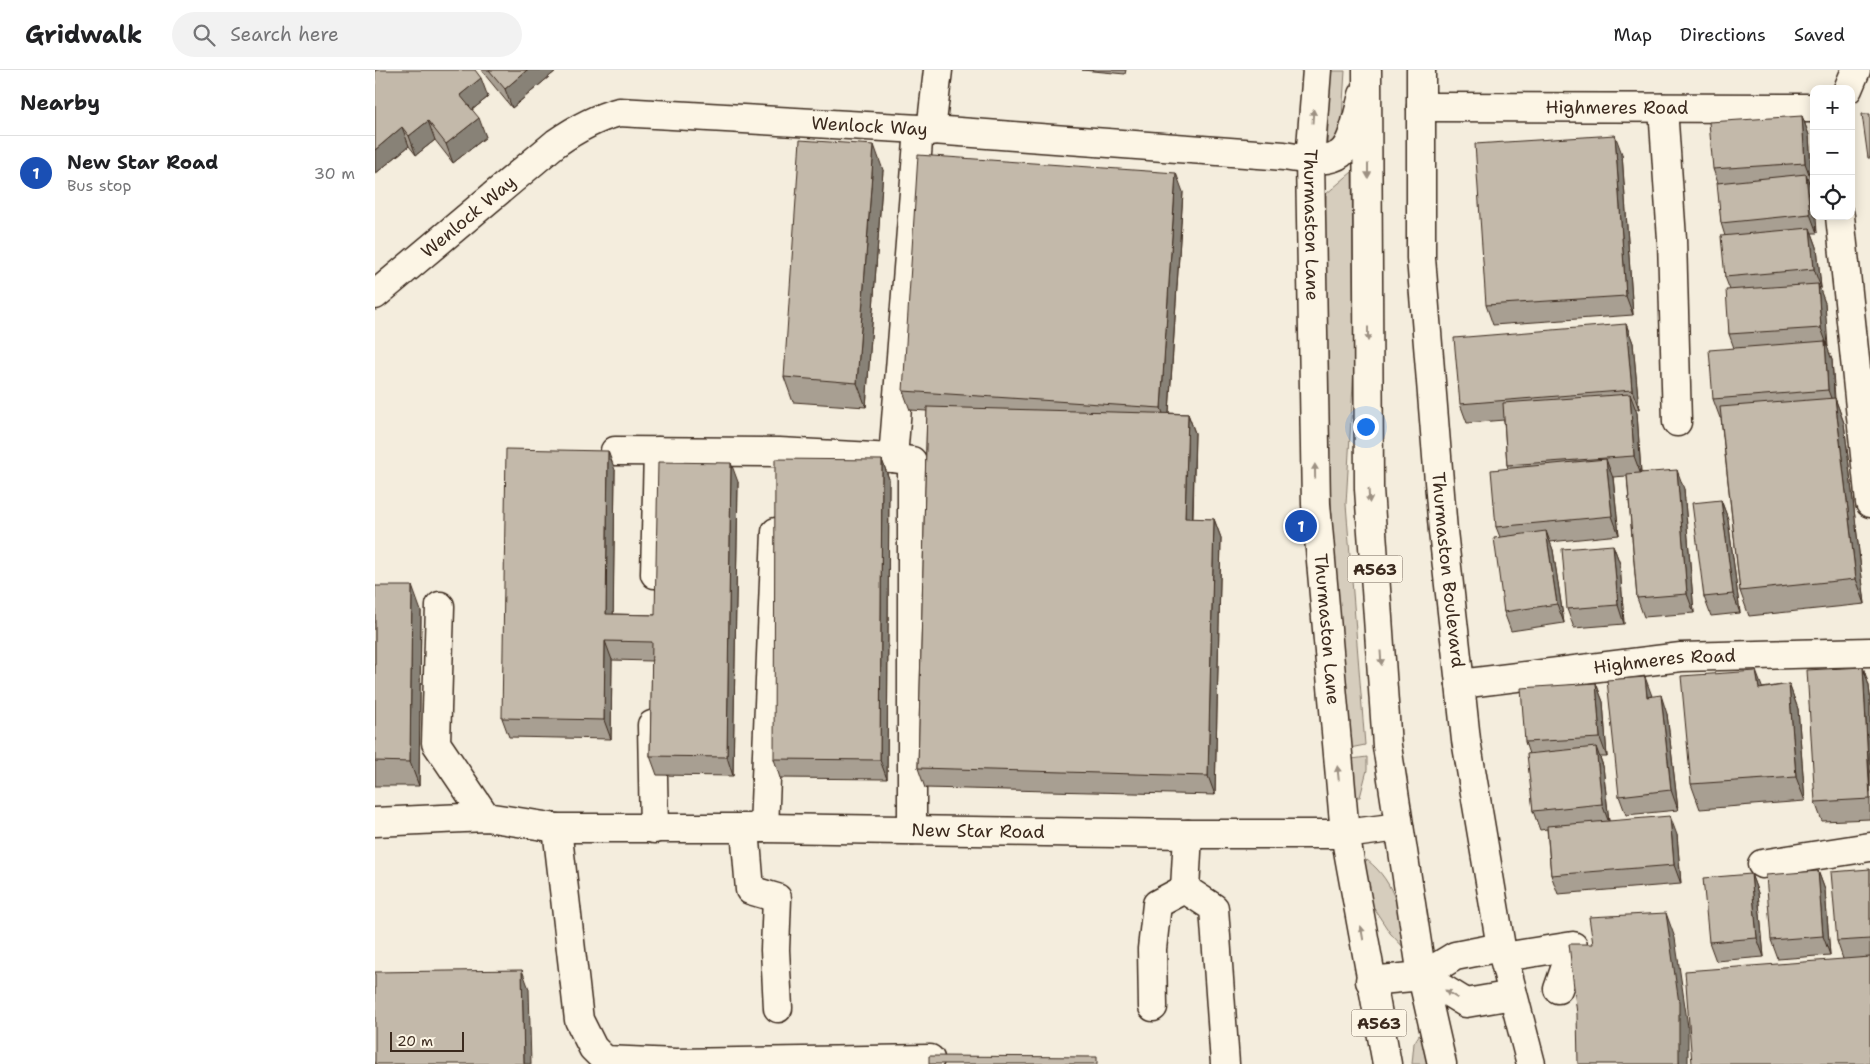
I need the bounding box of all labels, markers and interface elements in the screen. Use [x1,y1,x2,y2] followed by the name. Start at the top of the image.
[172,12,522,57] search box
[25,19,142,51] text: Gridwalk
[190,21,218,49] icon: search
[230,22,339,47] text: Search here
[1614,23,1652,47] text: Map
[1680,23,1766,47] text: Directions
[1794,23,1845,47] text: Saved
[1810,85,1855,220] map controls
[1810,85,1855,130] button: +
[20,89,100,117] text: Nearby
[1546,95,1688,120] street label: Highmeres Road
[1310,108,1318,124] one-way arrow
[811,111,929,142] street label: Wenlock Way
[1810,130,1855,175] button: −
[1298,148,1324,301] street label: Thurmaston Lane
[67,150,218,175] text: New Star Road
[32,163,40,184] text: 1
[314,163,355,184] text: 30 m
[1364,163,1372,179] one-way arrow
[416,170,521,263] street label: Wenlock Way
[67,175,132,196] text: Bus stop
[1810,175,1855,220] button: locate
[1364,326,1372,342] one-way arrow
[1353,414,1379,440] your location
[1311,463,1319,479] one-way arrow
[1426,471,1470,669] street label: Thurmaston Boulevard
[1366,488,1374,504] one-way arrow
[1285,507,1317,545] pin: 1
[1308,552,1346,706] street label: Thurmaston Lane
[1347,556,1403,582] road number: A563
[1592,644,1736,680] street label: Highmeres Road
[1377,651,1385,667] one-way arrow
[1334,764,1342,780] one-way arrow
[911,818,1045,844] street label: New Star Road
[1357,925,1365,941] one-way arrow
[1444,989,1457,999] one-way arrow
[1351,1010,1407,1036] road number: A563
[390,1029,464,1052] scale bar
[397,1032,433,1050] text: 20 m

